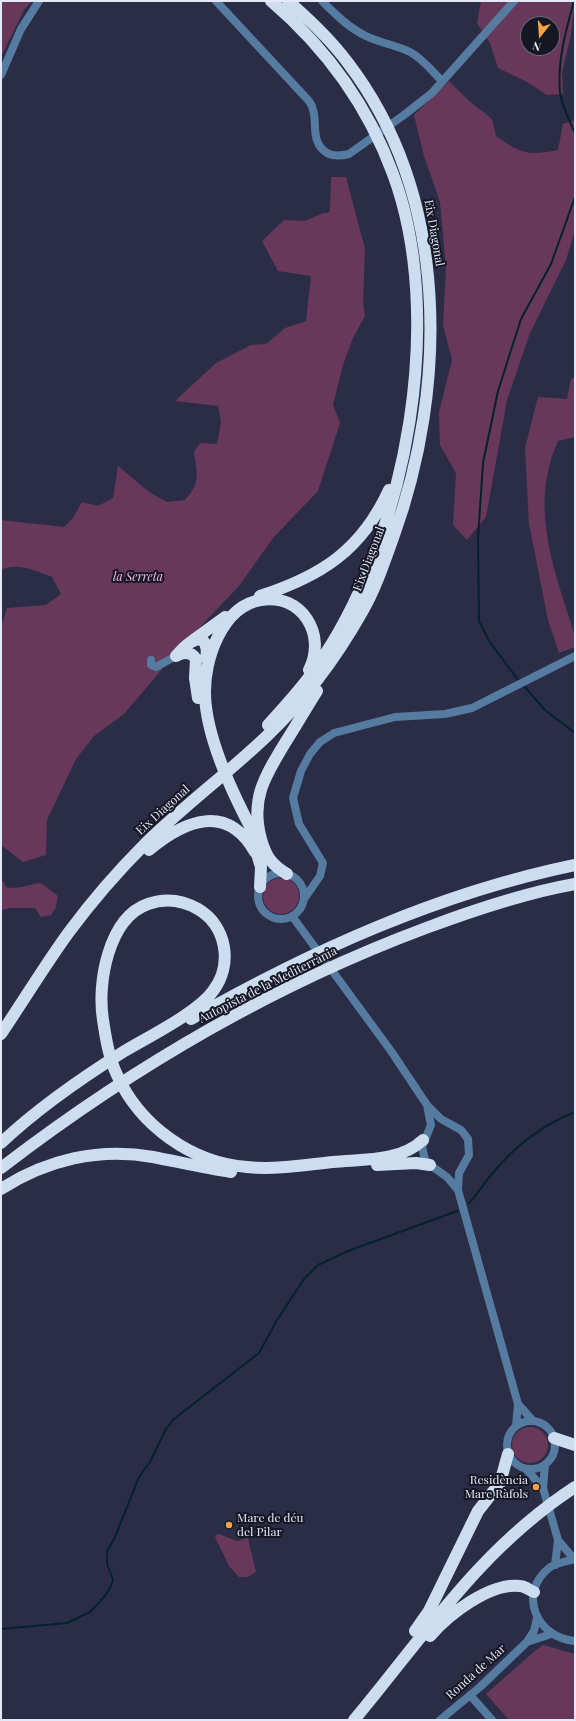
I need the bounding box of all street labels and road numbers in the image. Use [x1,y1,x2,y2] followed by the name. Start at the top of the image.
[421,198,447,268] street label: Eix Diagonal
[350,525,388,593] street label: Eix Diagonal
[133,782,193,838] street label: Eix Diagonal
[197,944,339,1026] street label: Autopista de la Mediterrània
[443,1641,509,1703] street label: Ronda de Mar

